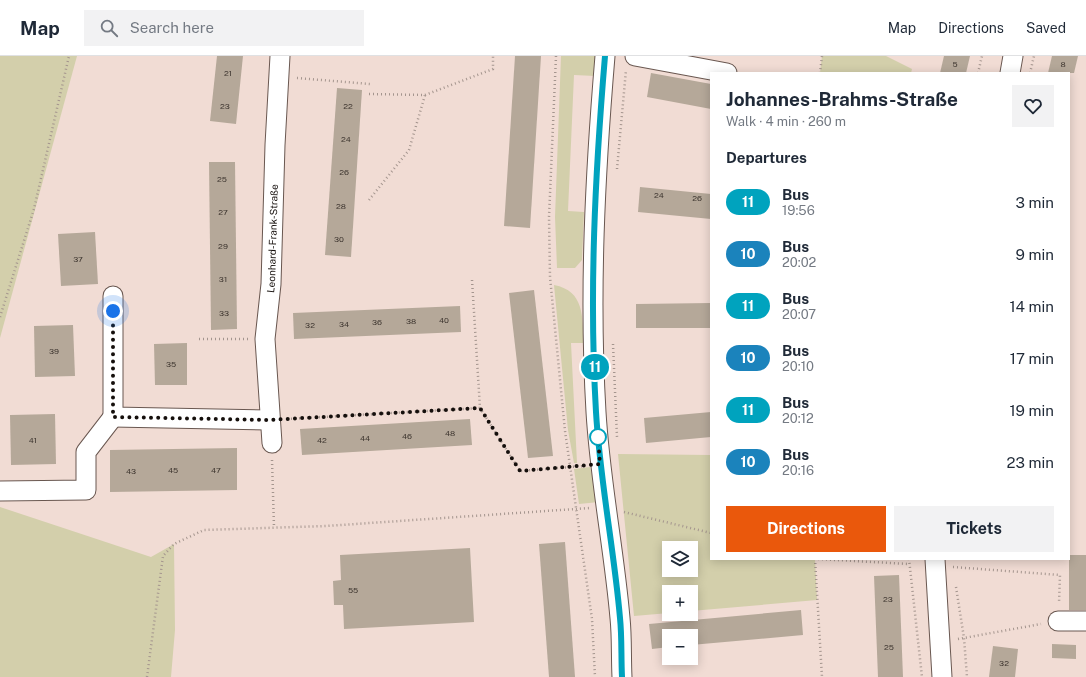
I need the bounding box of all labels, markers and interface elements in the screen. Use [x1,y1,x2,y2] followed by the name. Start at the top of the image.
[84,10,364,46] search box
[20,17,60,39] text: Map
[98,17,120,39] icon: search
[130,19,214,36] text: Search here
[888,20,916,36] text: Map
[938,20,1004,36] text: Directions
[1026,20,1066,36] text: Saved
[952,59,958,69] house number: 5
[1060,59,1066,69] house number: 8
[224,68,232,78] house number: 21
[1012,85,1054,127] button: heart
[726,88,958,110] text: Johannes-Brahms-Straße
[220,101,230,111] house number: 23
[343,101,353,111] house number: 22
[726,114,846,129] text: Walk · 4 min · 260 m
[341,134,351,144] house number: 24
[726,149,807,166] text: Departures
[339,167,349,177] house number: 26
[217,174,227,184] house number: 25
[264,184,280,294] street label: Leonhard-Frank-Straße
[782,186,809,203] text: Bus
[654,190,664,200] house number: 24
[692,193,702,203] house number: 26
[742,194,754,210] text: 11
[1015,194,1054,211] text: 3 min
[336,201,346,211] house number: 28
[782,203,815,218] text: 19:56
[218,207,228,217] house number: 27
[334,234,344,244] house number: 30
[782,238,809,255] text: Bus
[218,241,228,251] house number: 29
[740,246,756,262] text: 10
[1016,246,1054,263] text: 9 min
[73,254,83,264] house number: 37
[782,255,816,270] text: 20:02
[219,274,227,284] house number: 31
[782,290,809,307] text: Bus
[742,298,754,314] text: 11
[1009,298,1054,315] text: 14 min
[103,301,123,321] your location
[782,307,816,322] text: 20:07
[219,308,229,318] house number: 33
[439,315,449,325] house number: 40
[406,316,416,326] house number: 38
[372,317,382,327] house number: 36
[339,319,349,329] house number: 34
[305,320,315,330] house number: 32
[782,342,809,359] text: Bus
[49,346,59,356] house number: 39
[740,350,756,366] text: 10
[1010,350,1054,367] text: 17 min
[577,354,613,380] line badge: 11
[166,359,176,369] house number: 35
[589,359,601,375] text: 11
[782,359,814,374] text: 20:10
[782,394,809,411] text: Bus
[742,402,754,418] text: 11
[1009,402,1054,419] text: 19 min
[782,411,814,426] text: 20:12
[445,428,455,438] house number: 48
[589,428,607,446] unlabelled marker
[402,431,412,441] house number: 46
[360,433,370,443] house number: 44
[29,435,37,445] house number: 41
[317,435,327,445] house number: 42
[782,446,809,463] text: Bus
[740,454,756,470] text: 10
[1007,454,1054,471] text: 23 min
[782,463,814,478] text: 20:16
[168,465,178,475] house number: 45
[211,465,221,475] house number: 47
[126,466,136,476] house number: 43
[726,506,886,552] button: Directions
[894,506,1054,552] button: Tickets
[662,541,698,665] map controls
[662,541,698,577] button: layers
[348,585,358,595] house number: 55
[662,585,698,621] button: +
[883,594,893,604] house number: 23
[662,629,698,665] button: −
[884,642,894,652] house number: 25
[999,658,1009,668] house number: 32

